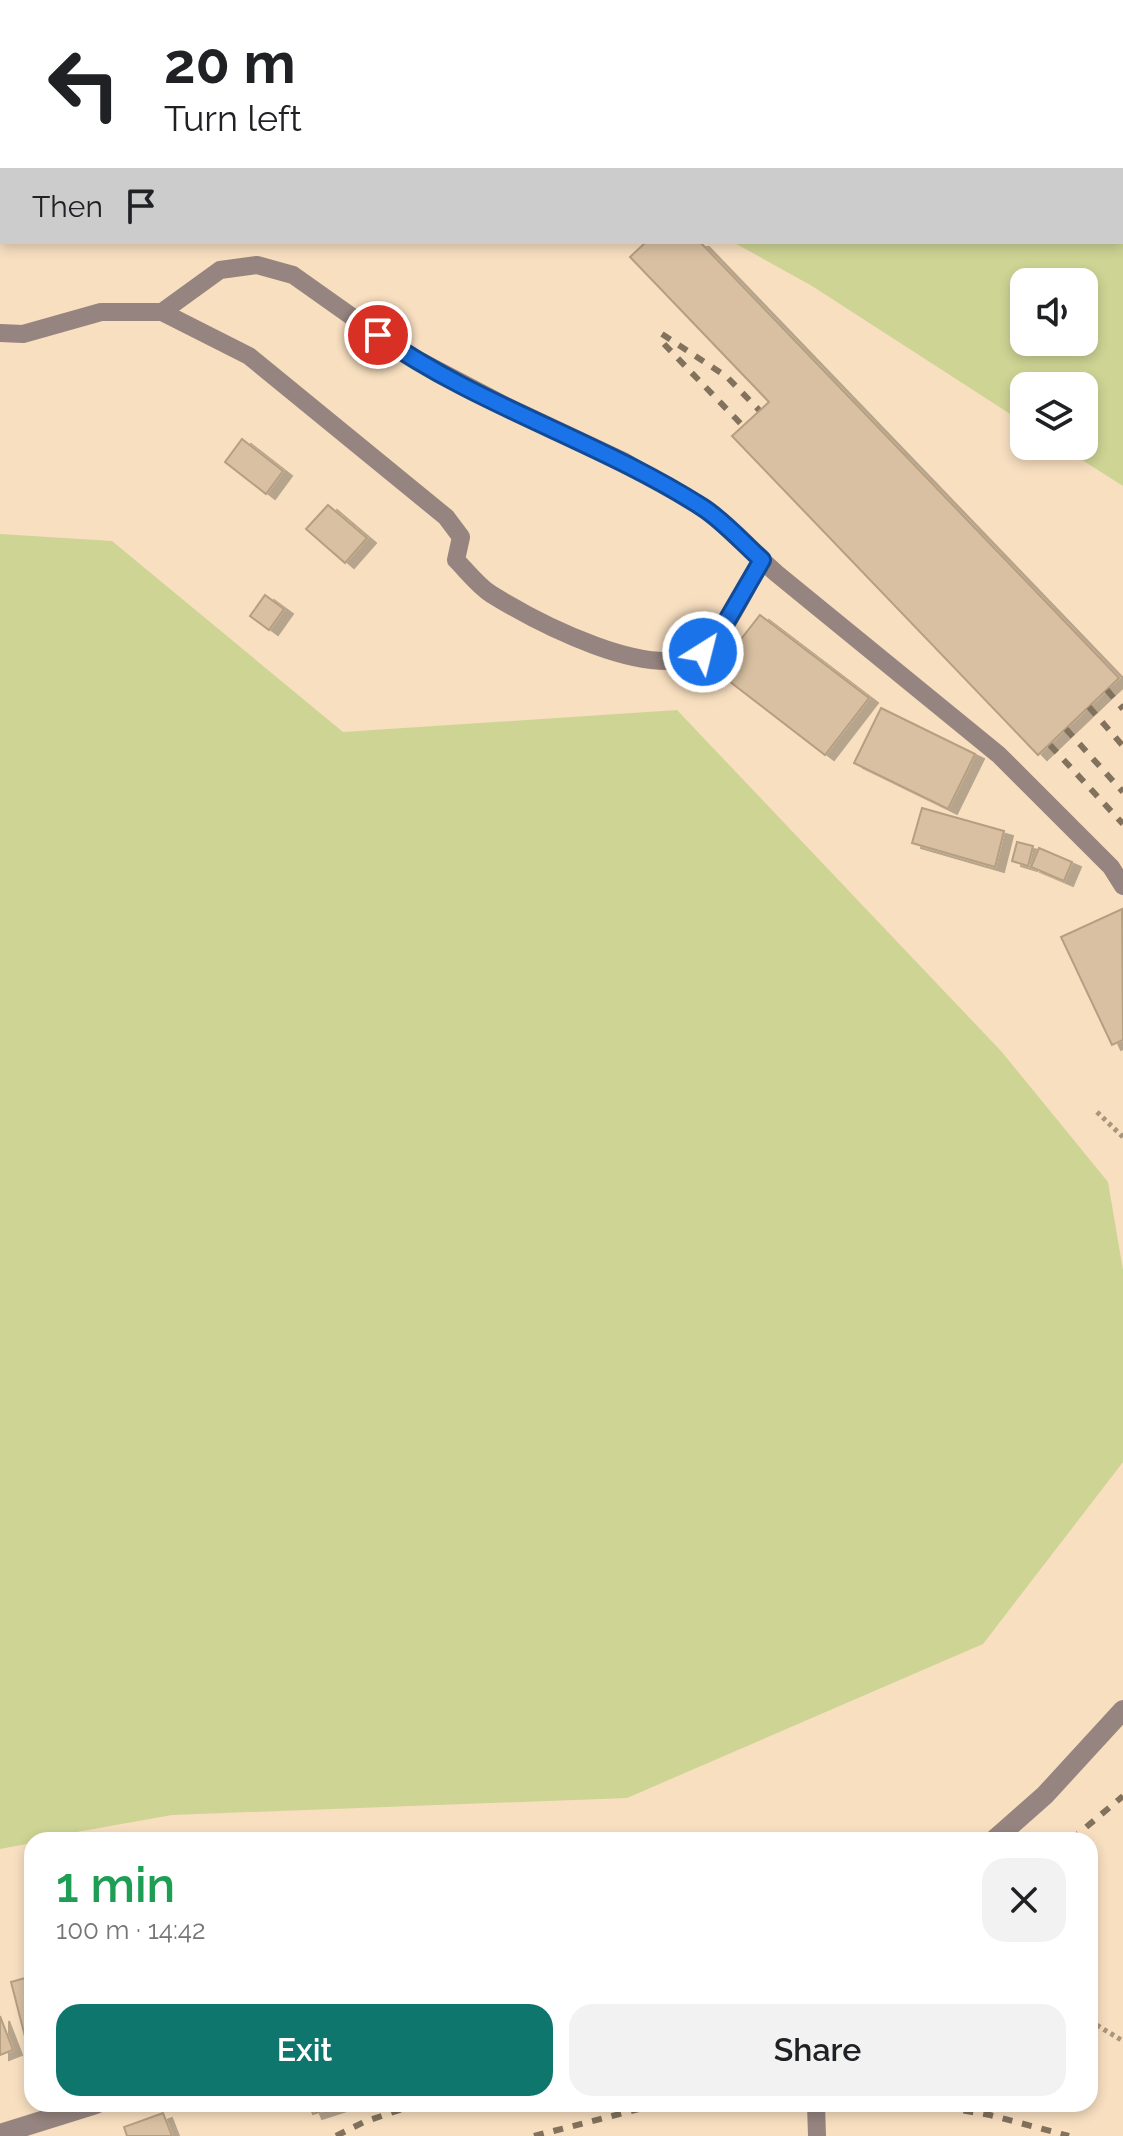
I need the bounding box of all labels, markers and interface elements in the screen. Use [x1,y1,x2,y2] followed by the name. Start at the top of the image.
[164,30,296,96] text: 20 m
[32,32,136,136] icon: left
[164,97,302,139] text: Turn left
[119,184,163,228] icon: arrive
[32,189,103,224] text: Then
[1010,268,1098,460] map controls
[1010,268,1098,356] button: sound
[344,301,412,369] pin
[356,313,400,357] icon: arrive
[1010,372,1098,460] button: layers
[661,610,745,694] position arrow
[56,1857,175,1913] text: 1 min
[982,1858,1066,1942] button: close
[56,1915,206,1945] text: 100 m · 14:42
[56,2004,553,2096] button: Exit
[569,2004,1066,2096] button: Share

